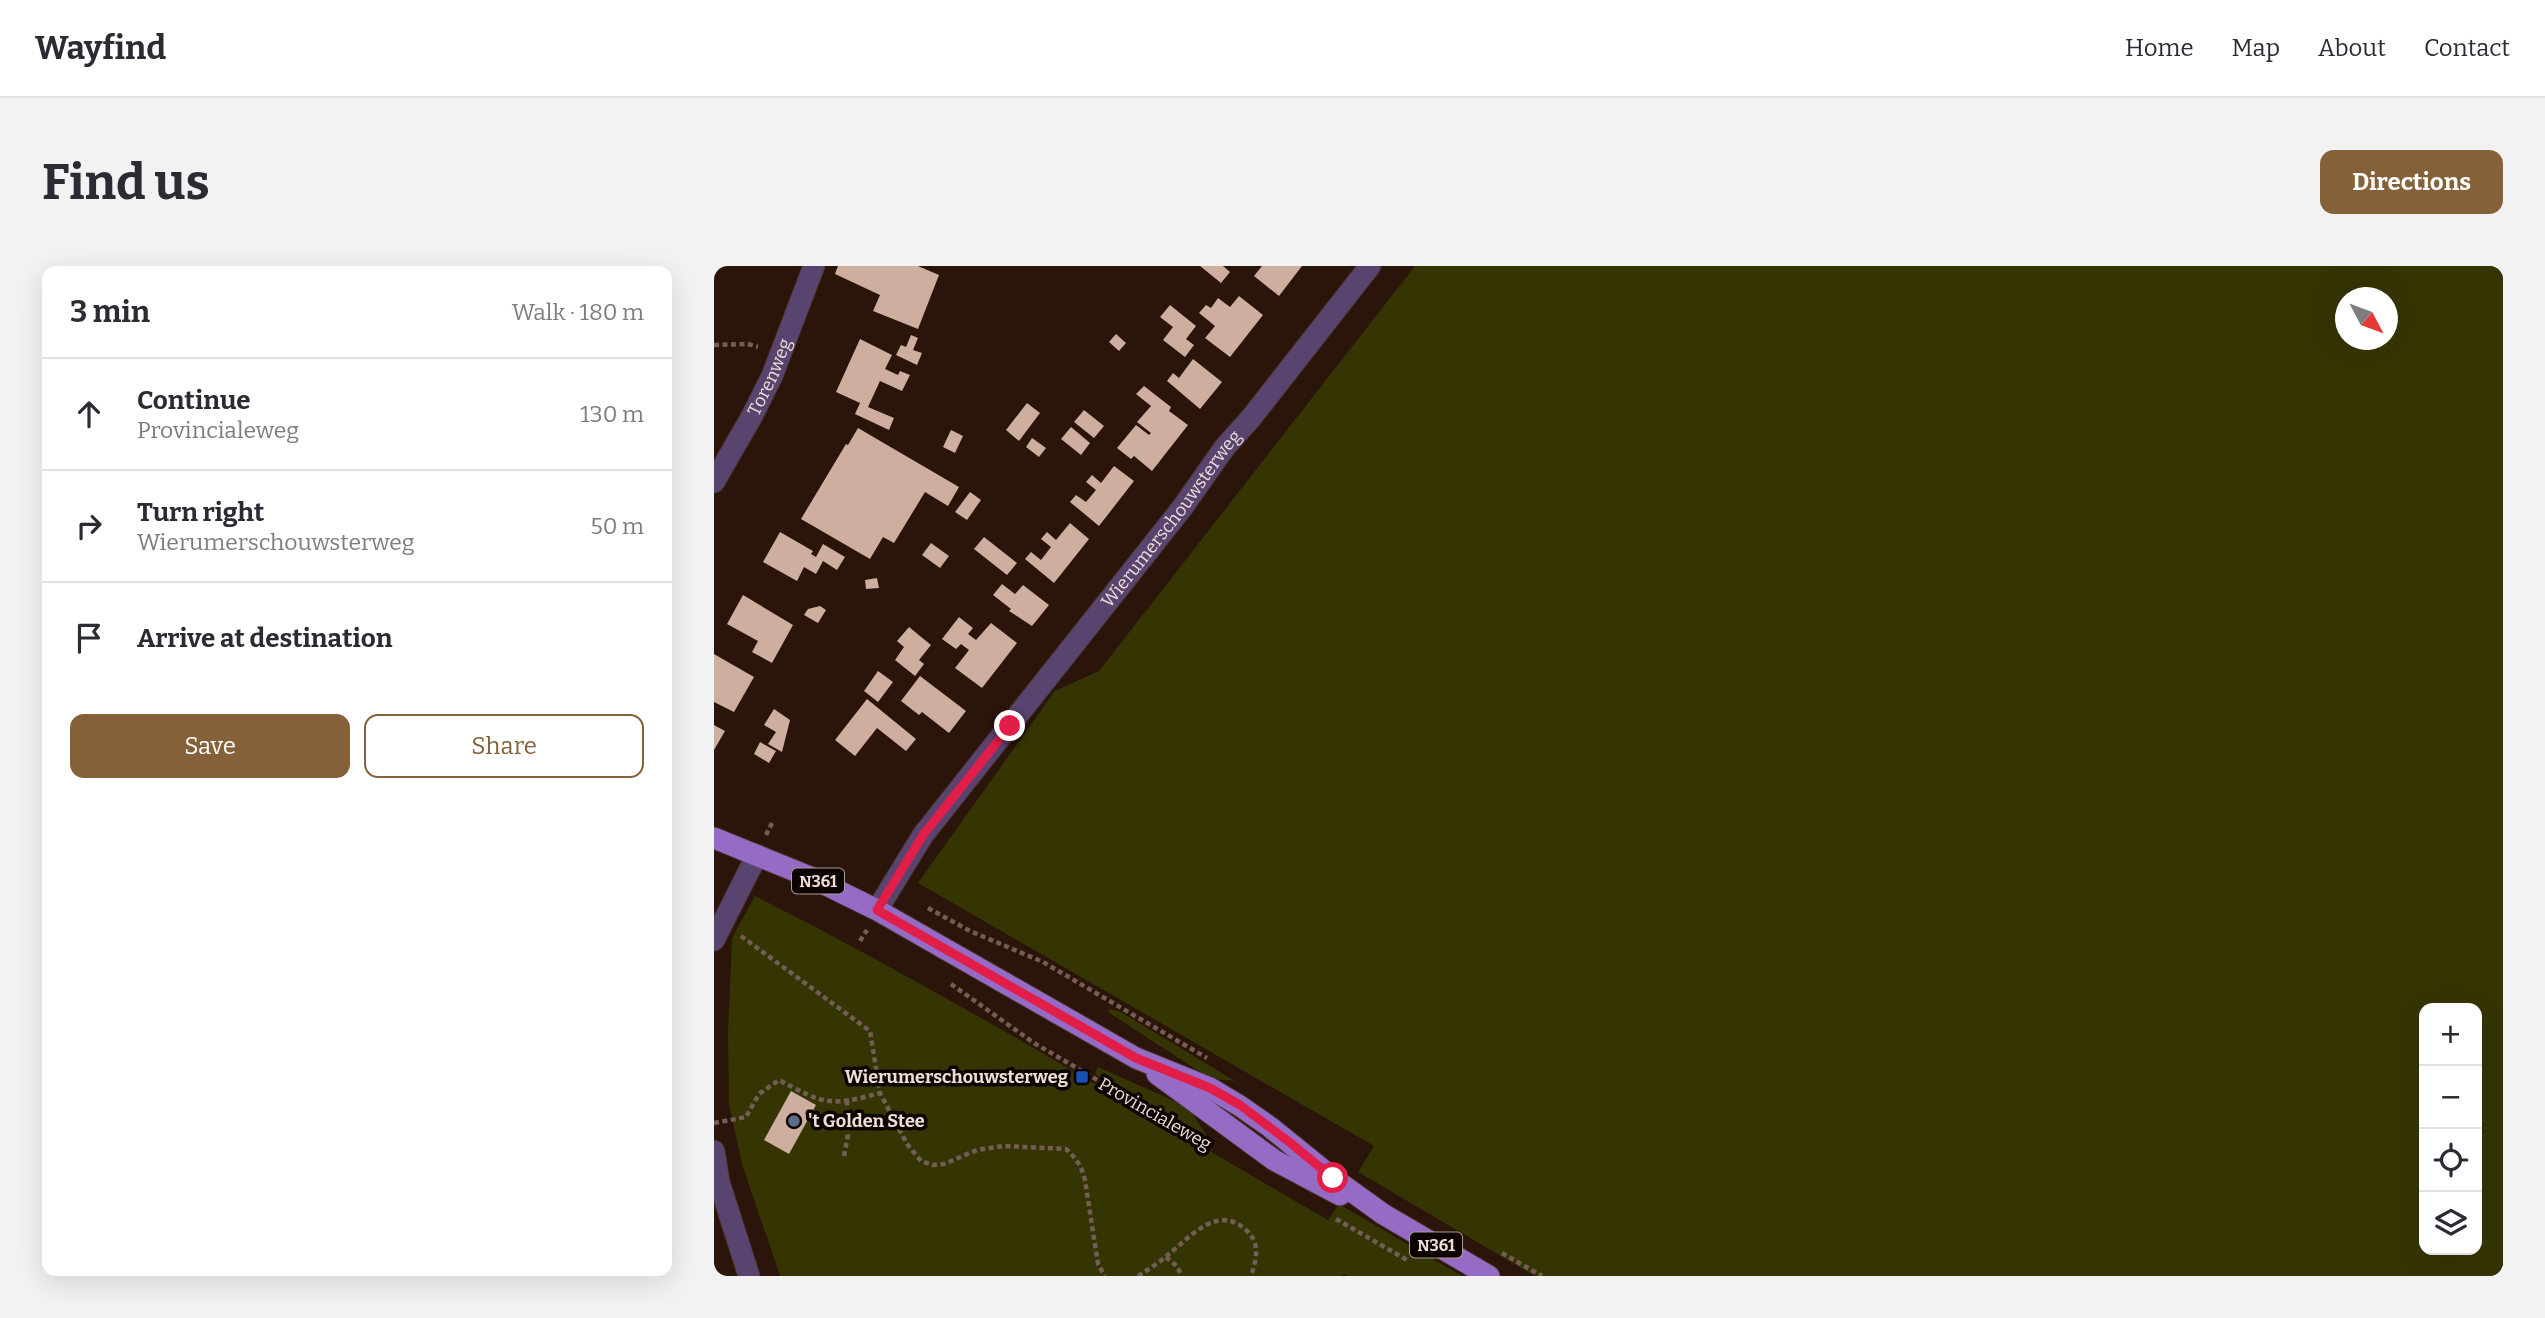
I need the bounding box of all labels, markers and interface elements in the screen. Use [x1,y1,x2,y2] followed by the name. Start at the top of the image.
[35,28,166,68] text: Wayfind
[2125,34,2194,62] text: Home
[2232,34,2280,62] text: Map
[2318,34,2386,62] text: About
[2424,34,2510,62] text: Contact
[2320,150,2503,214] button: Directions
[42,153,210,212] text: Find us
[2335,287,2398,350] north arrow
[70,294,150,330] text: 3 min
[512,298,644,326] text: Walk · 180 m
[743,335,796,419] street label: Torenweg
[137,385,251,416] text: Continue
[70,395,108,433] icon: ahead
[580,400,644,428] text: 130 m
[137,416,299,444] text: Provincialeweg
[1096,426,1246,612] street label: Wierumerschouwsterweg
[137,497,264,528] text: Turn right
[70,507,108,545] icon: right
[590,512,644,540] text: 50 m
[137,528,415,556] text: Wierumerschouwsterweg
[70,619,108,657] icon: arrive
[137,623,392,654] text: Arrive at destination
[994,710,1025,741] route end
[70,714,350,778] button: Save
[364,714,644,778] button: Share
[792,868,844,894] road number: N361
[2419,1003,2482,1255] map controls
[2419,1003,2482,1066] button: +
[845,1066,1069,1088] place label: Wierumerschouwsterweg
[2419,1066,2482,1129] button: −
[1074,1069,1090,1085] marker: Wierumerschouwsterweg
[1095,1073,1215,1155] street label: Provincialeweg
[808,1110,925,1132] place label: 't Golden Stee
[786,1113,802,1129] marker: 't Golden Stee
[2419,1129,2482,1192] button: locate
[1317,1162,1348,1193] route start
[2419,1192,2482,1255] button: layers
[1410,1233,1462,1258] road number: N361

